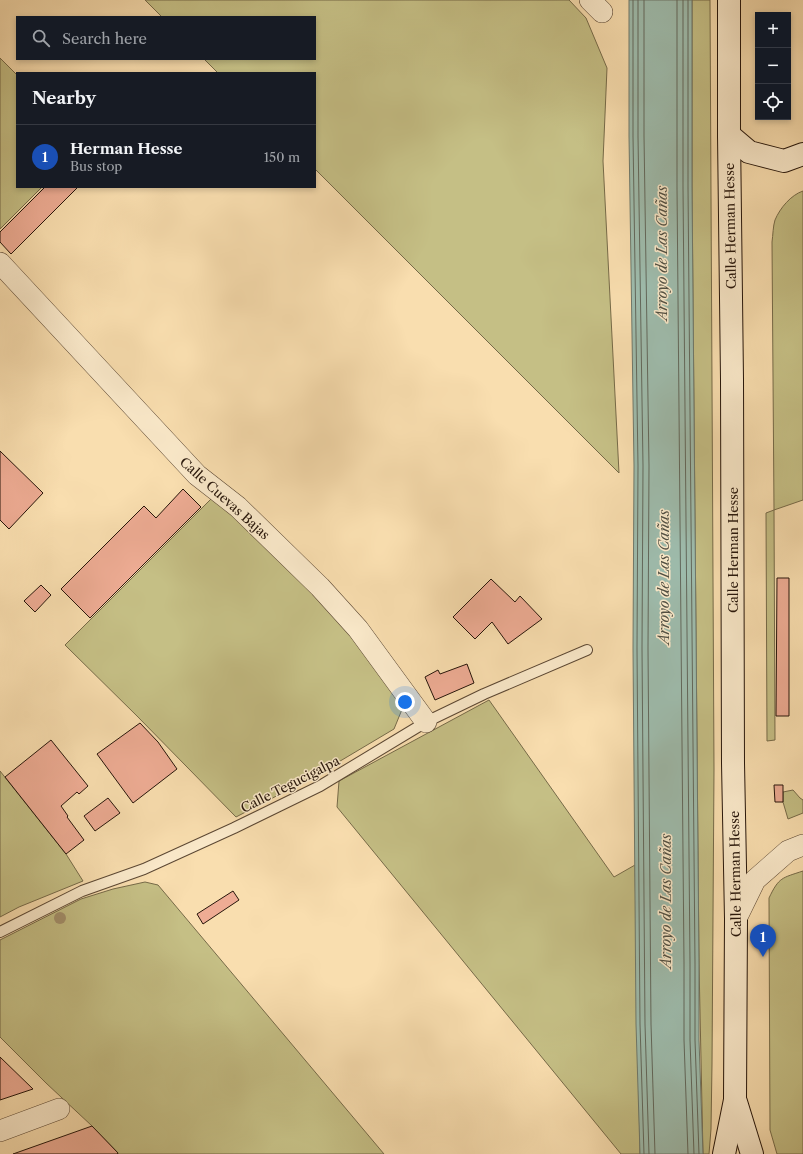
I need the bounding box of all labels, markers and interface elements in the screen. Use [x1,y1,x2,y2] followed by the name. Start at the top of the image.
[755,12,791,120] map controls
[755,12,791,48] button: +
[16,16,316,60] search box
[30,27,52,49] icon: search
[62,29,147,48] text: Search here
[755,48,791,84] button: −
[755,84,791,120] button: locate
[32,88,96,108] text: Nearby
[70,139,183,158] text: Herman Hesse
[42,149,48,165] text: 1
[264,149,300,165] text: 150 m
[70,158,122,174] text: Bus stop
[721,163,739,289] street label: Calle Herman Hesse
[653,185,671,322] water label: Arroyo de Las Cañas
[177,454,273,543] street label: Calle Cuevas Bajas
[725,487,741,613] street label: Calle Herman Hesse
[655,509,673,646] water label: Arroyo de Las Cañas
[395,692,415,712] your location
[238,752,342,816] street label: Calle Tegucigalpa
[726,811,744,937] street label: Calle Herman Hesse
[657,833,675,970] water label: Arroyo de Las Cañas
[750,924,776,957] pin: 1

